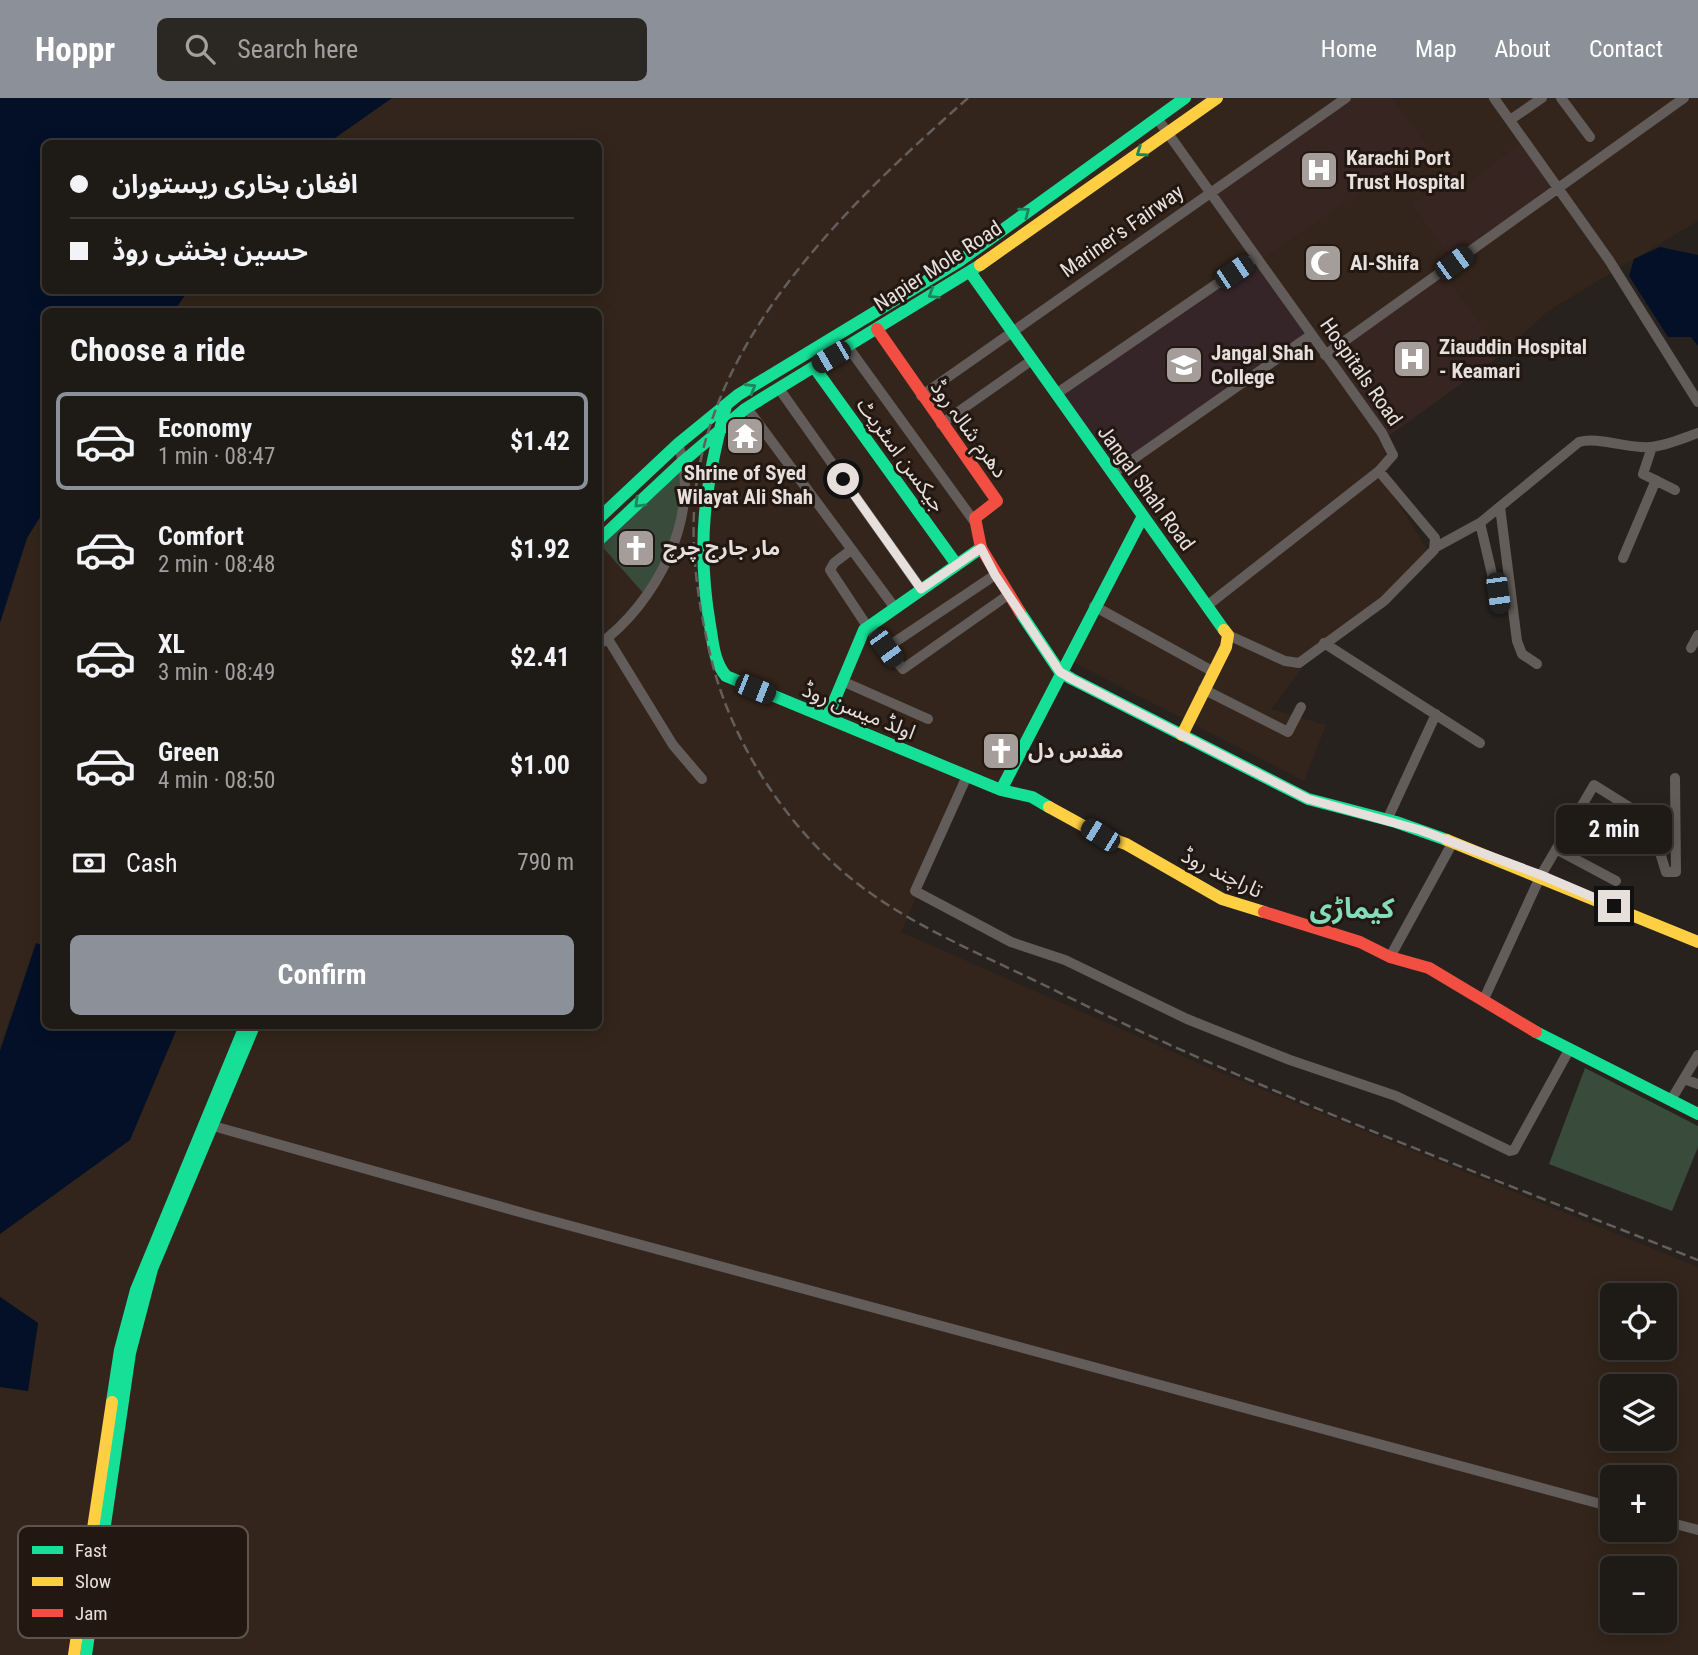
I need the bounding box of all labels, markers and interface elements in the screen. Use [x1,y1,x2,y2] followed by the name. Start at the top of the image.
[157,18,647,81] search box
[35,30,115,69] text: Hoppr
[181,30,219,68] icon: search
[237,34,358,64] text: Search here
[1321,35,1377,63] text: Home
[1415,35,1457,63] text: Map
[1495,35,1551,63] text: About
[1589,35,1663,63] text: Contact
[1136,144,1149,156] one-way arrow
[1346,146,1465,194] place label: Karachi Port Trust Hospital
[1298,149,1340,191] hospital icon: Karachi Port Trust Hospital
[112,169,358,199] text: افغان بخاری ریستوران
[1056,180,1188,282] street label: Mariner's Fairway
[1017,208,1030,220] one-way arrow
[870,216,1006,316] street label: Napier Mole Road
[112,236,308,266] text: حسین بخشی روڈ
[1302,242,1344,284] mosque icon: Al-Shifa
[1431,242,1478,284] car
[1350,251,1419,275] place label: Al-Shifa
[1211,252,1258,292] car
[928,286,941,299] one-way arrow
[1315,314,1407,430] street label: Hospitals Road
[70,331,245,369] text: Choose a ride
[1439,335,1587,383] place label: Ziauddin Hospital - Keamari
[808,337,855,377] car
[1391,338,1433,380] hospital icon: Ziauddin Hospital - Keamari
[1211,341,1314,389] place label: Jangal Shah College
[1163,344,1205,386] school or university icon: Jangal Shah College
[922,376,1012,485] street label: دھرم شالہ روڈ
[744,383,757,396] one-way arrow
[852,393,950,517] street label: جیکسن اسٹریٹ
[74,410,137,473] icon: car
[158,413,252,443] text: Economy
[724,415,766,457] temple icon: Shrine of Syed Wilayat Ali Shah
[1093,421,1199,555] street label: Jangal Shah Road
[510,426,570,456] text: $1.42
[158,443,275,470] text: 1 min · 08:47
[677,461,813,509] place label: Shrine of Syed Wilayat Ali Shah
[827,463,859,495] route start
[634,494,647,507] one-way arrow
[74,518,137,581] icon: car
[158,521,244,551] text: Comfort
[615,527,657,569] church icon: مار جارج چرچ
[510,534,570,564] text: $1.92
[663,536,780,563] place label: مار جارج چرچ
[158,551,275,578] text: 2 min · 08:48
[1485,571,1512,615] car
[866,625,907,671] car
[74,626,137,689] icon: car
[158,629,185,659] text: XL
[510,642,570,672] text: $2.41
[158,659,275,686] text: 3 min · 08:49
[732,671,779,707] car
[799,677,919,745] street label: اولڈ میسن روڈ
[980,730,1022,772] church icon: مقدس دل
[74,734,137,797] icon: car
[158,737,219,767] text: Green
[1028,739,1123,763] place label: مقدس دل
[510,750,570,780] text: $1.00
[158,767,275,794] text: 4 min · 08:50
[1556,804,1672,854] callout: 2 min
[1077,815,1124,855] car
[1588,816,1640,843] text: 2 min
[1177,843,1266,904] street label: تاراچند روڈ
[70,844,108,882] icon: cash
[126,848,178,878] text: Cash
[517,849,574,876] text: 790 m
[1598,890,1630,922] route end
[1310,892,1395,925] district label: کیماڑی
[70,935,574,1015] button: Confirm
[1600,1283,1677,1633] map controls
[1600,1283,1677,1360] button: locate
[1600,1374,1677,1451] button: layers
[1600,1465,1677,1542] button: +
[18,1526,248,1638] legend
[75,1539,107,1562] text: Fast
[1600,1556,1677,1633] button: −
[75,1570,111,1593] text: Slow
[75,1602,108,1625] text: Jam

